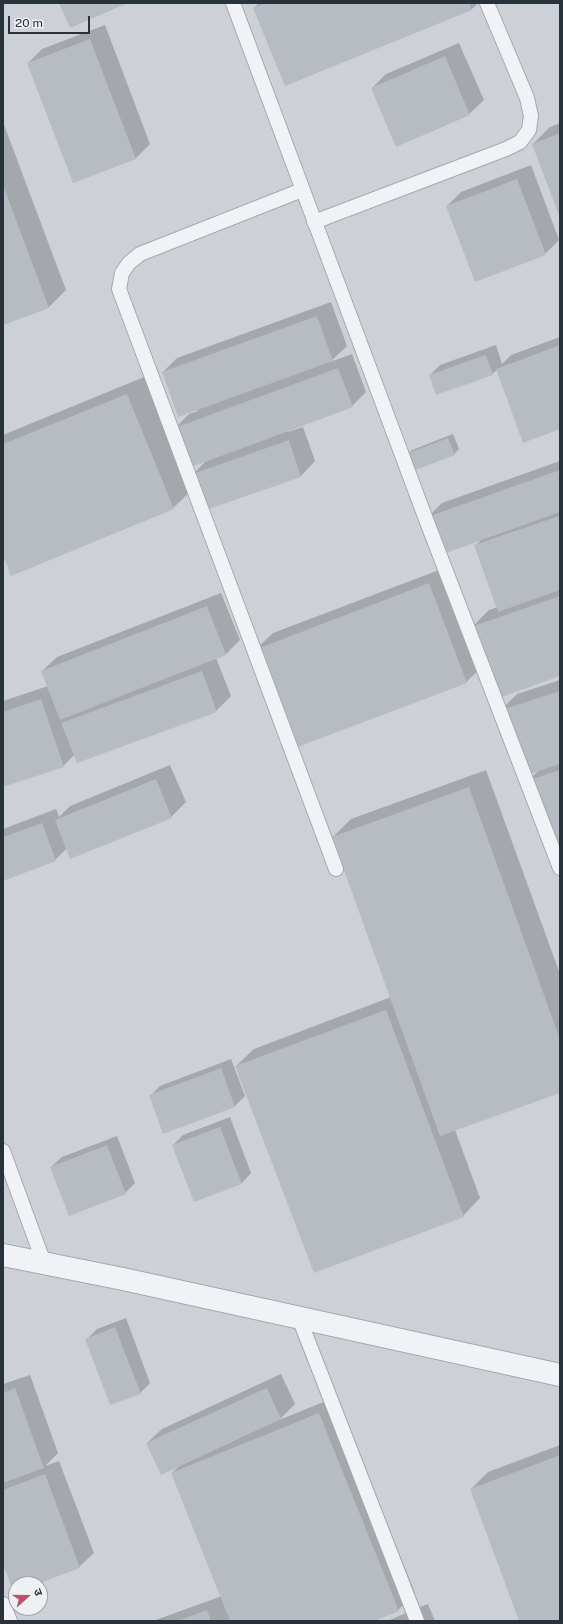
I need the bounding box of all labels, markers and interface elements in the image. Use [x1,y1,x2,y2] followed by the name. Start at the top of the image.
[10,8,92,34] scale bar
[15,16,43,30] text: 20 m
[8,1576,48,1616] north arrow
[32,1587,45,1597] text: उ

